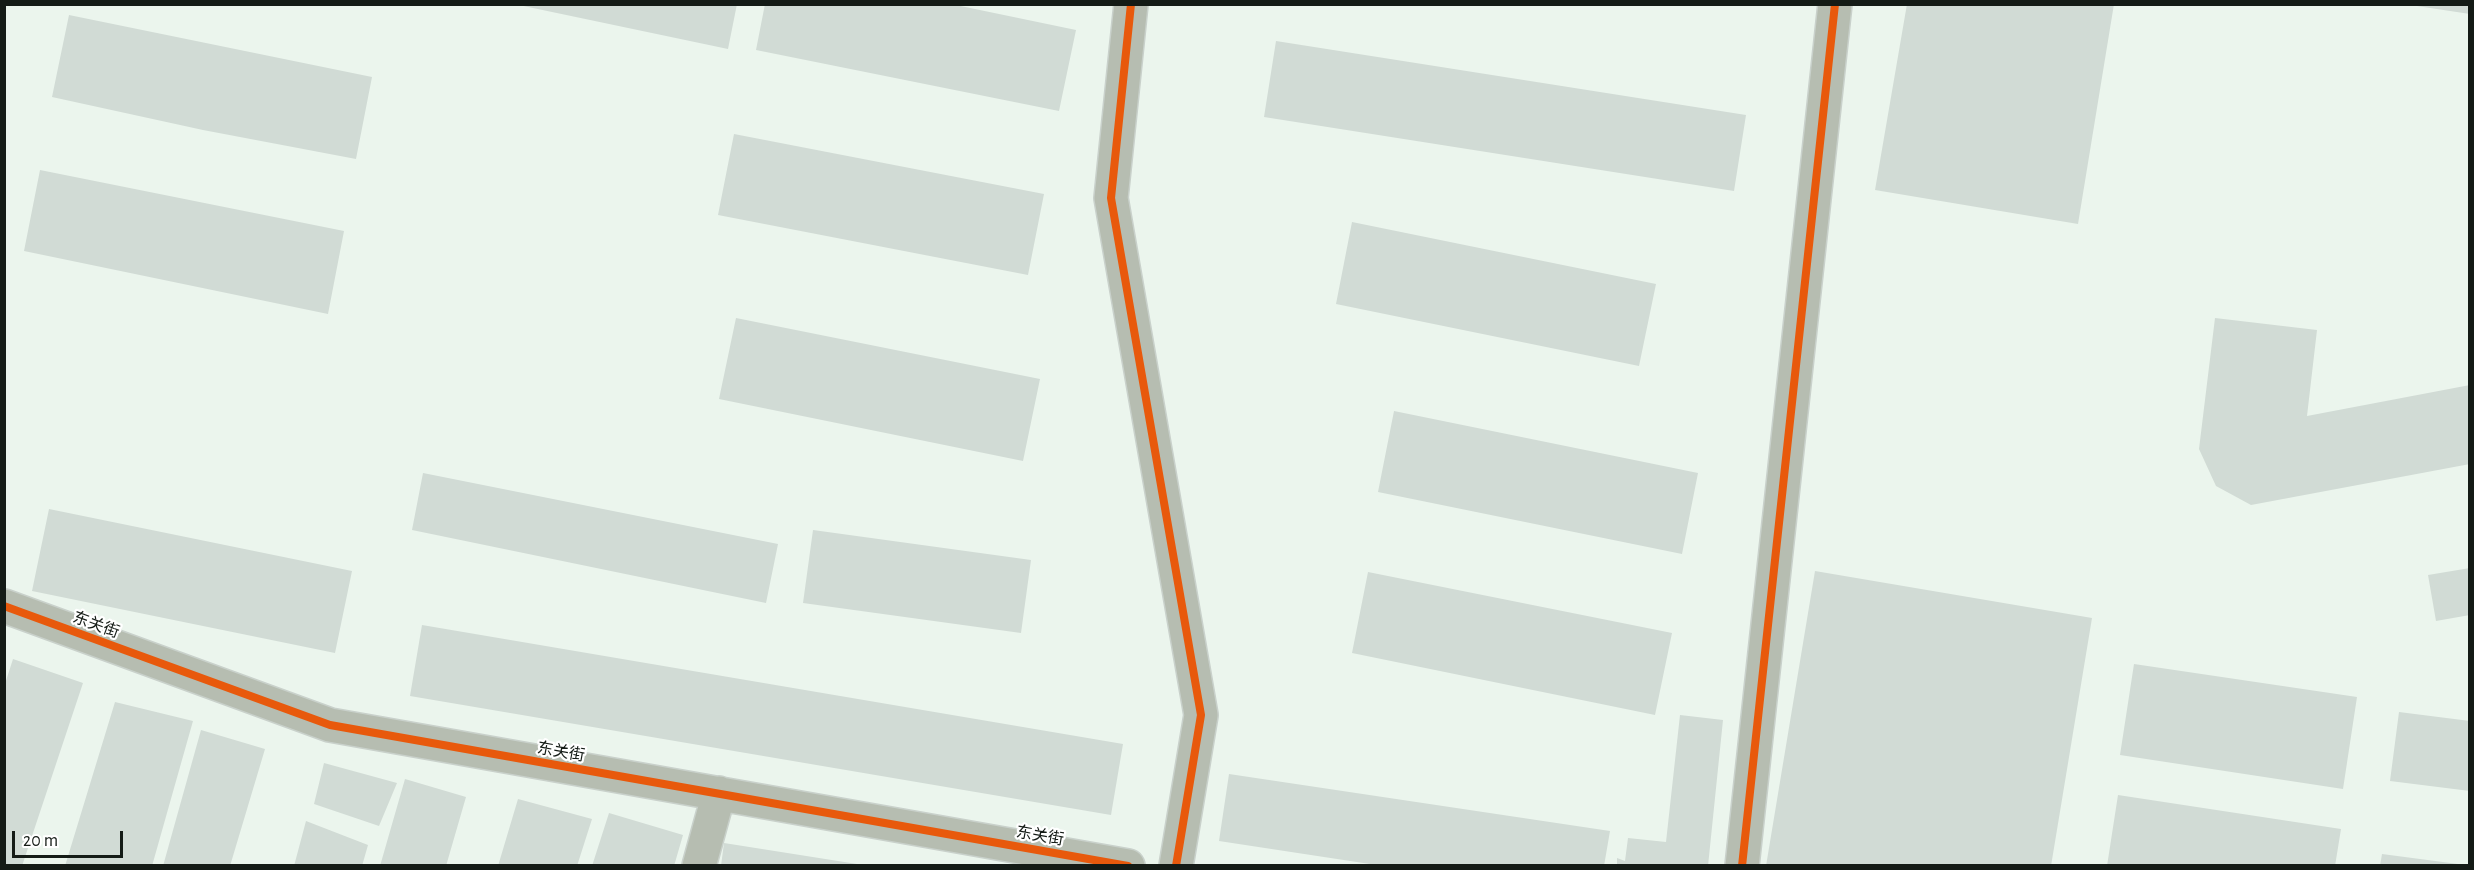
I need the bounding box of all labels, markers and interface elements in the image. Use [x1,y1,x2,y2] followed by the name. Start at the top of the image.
[70,608,122,642] street label: 东关街
[536,738,586,766] street label: 东关街
[15,819,126,857] scale bar
[1015,822,1065,850] street label: 东关街
[23,832,58,850] text: 20 m

